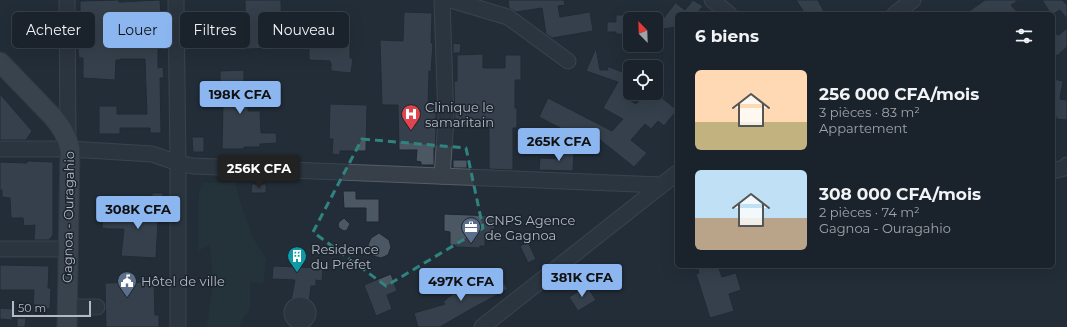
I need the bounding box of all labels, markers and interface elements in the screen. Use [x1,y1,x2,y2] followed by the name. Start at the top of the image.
[12,12,95,48] chip: Acheter
[103,12,172,48] chip: Louer
[180,12,250,48] chip: Filtres
[258,12,349,48] chip: Nouveau
[623,12,663,52] north arrow
[623,12,663,100] map controls
[1013,25,1035,47] icon: filters
[695,26,759,46] text: 6 biens
[623,60,663,100] button: locate
[199,81,281,115] pin: 198K CFA
[819,84,979,104] text: 256 000 CFA/mois
[209,86,271,102] text: 198K CFA
[727,86,775,134] icon: home
[425,99,494,130] place label: Clinique le samaritain
[400,103,422,131] hospital icon: Clinique le samaritain
[819,104,920,120] text: 3 pièces · 83 m²
[819,120,908,136] text: Appartement
[518,128,600,162] pin: 265K CFA
[527,133,591,149] text: 265K CFA
[59,151,77,283] street label: Gagnoa - Ouragahio
[218,155,300,189] pin: 256K CFA
[227,160,291,176] text: 256K CFA
[819,184,981,204] text: 308 000 CFA/mois
[727,186,775,234] icon: home
[97,196,179,230] pin: 308K CFA
[105,201,171,217] text: 308K CFA
[819,204,920,220] text: 2 pièces · 74 m²
[485,212,576,243] place label: CNPS Agence de Gagnoa
[460,216,482,244] office icon: CNPS Agence de Gagnoa
[819,220,951,236] text: Gagnoa - Ouragahio
[311,241,379,272] place label: Residence du Préfet
[286,245,308,273] building icon: Residence du Préfet
[541,264,623,298] pin: 381K CFA
[420,268,502,302] pin: 497K CFA
[551,269,613,285] text: 381K CFA
[116,270,138,298] public building icon: Hôtel de ville
[141,273,225,289] place label: Hôtel de ville
[428,273,494,289] text: 497K CFA
[12,299,91,318] scale bar
[18,301,46,315] text: 50 m

